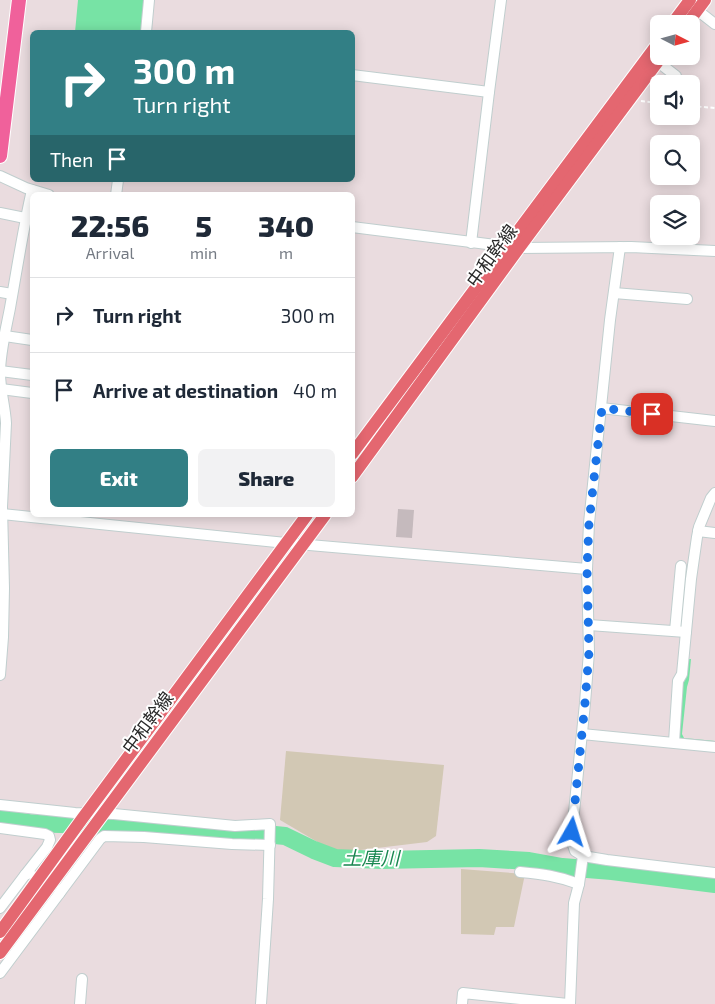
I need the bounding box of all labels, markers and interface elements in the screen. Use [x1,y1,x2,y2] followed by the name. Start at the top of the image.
[650,15,700,65] north arrow
[650,15,700,245] map controls
[133,49,235,91] text: 300 m
[50,50,115,115] icon: right
[650,75,700,125] button: sound
[133,91,231,117] text: Turn right
[650,135,700,185] button: search
[103,145,131,173] icon: arrive
[50,148,93,171] text: Then
[650,195,700,245] button: layers
[71,207,149,243] text: 22:56
[195,207,212,243] text: 5
[258,207,314,243] text: 340
[461,220,521,291] street label: 中和幹線
[86,243,134,262] text: Arrival
[190,243,217,262] text: min
[279,243,293,262] text: m
[50,301,78,329] icon: right
[93,304,181,327] text: Turn right
[281,304,335,327] text: 300 m
[50,376,78,404] icon: arrive
[93,379,278,402] text: Arrive at destination
[293,379,337,402] text: 40 m
[631,393,673,435] pin
[638,400,666,428] icon: arrive
[50,449,188,507] button: Exit
[198,449,335,507] button: Share
[117,687,178,758] street label: 中和幹線
[545,805,597,857] position arrow
[342,846,401,869] water label: 土庫川

